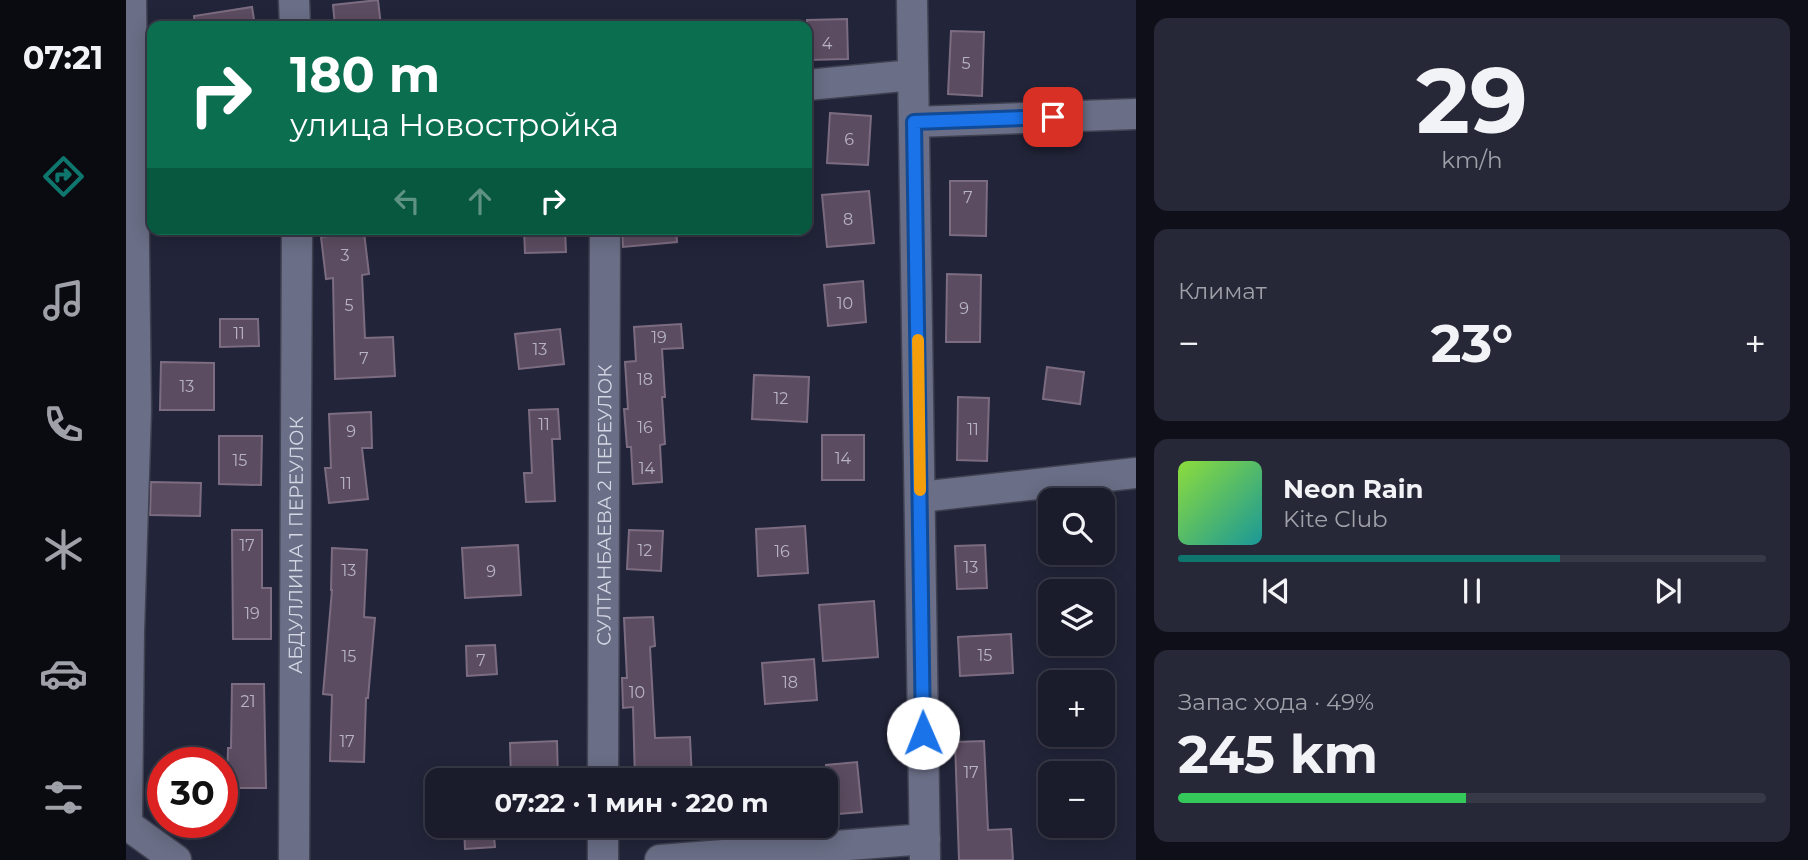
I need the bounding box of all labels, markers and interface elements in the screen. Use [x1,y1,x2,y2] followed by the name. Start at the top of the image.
[822,34,833,53] house number: 4
[23,38,103,77] text: 07:21
[290,45,440,104] text: 180 m
[1416,45,1528,156] text: 29
[175,49,266,140] icon: right
[961,54,971,73] house number: 5
[1023,87,1083,147] pin
[1034,98,1072,136] icon: arrive
[290,105,619,144] text: улица Новостройка
[844,130,854,149] house number: 6
[1441,146,1503,174] text: km/h
[39,152,88,201] icon: directions
[388,182,426,220] icon: left
[461,182,499,220] icon: ahead
[534,182,572,220] icon: right
[963,188,973,207] house number: 7
[843,210,853,229] house number: 8
[340,246,350,265] house number: 3
[39,276,88,325] icon: music
[1178,277,1267,305] text: Климат
[837,294,853,313] house number: 10
[344,296,354,315] house number: 5
[959,299,969,318] house number: 9
[1431,312,1513,375] text: 23°
[1178,320,1200,367] text: −
[1744,320,1766,367] text: +
[233,324,245,343] house number: 11
[651,328,667,347] house number: 19
[533,340,547,359] house number: 13
[359,349,369,368] house number: 7
[592,364,617,646] street label: СУЛТАНБАЕВА 2 ПЕРЕУЛОК
[637,370,653,389] house number: 18
[180,377,194,396] house number: 13
[774,389,788,408] house number: 12
[39,400,88,449] icon: phone
[538,415,550,434] house number: 11
[284,416,308,674] street label: АБДУЛЛИНА 1 ПЕРЕУЛОК
[637,418,653,437] house number: 16
[967,420,979,439] house number: 11
[346,422,356,441] house number: 9
[835,449,852,468] house number: 14
[233,451,247,470] house number: 15
[639,459,656,478] house number: 14
[1283,473,1424,505] text: Neon Rain
[340,474,352,493] house number: 11
[1038,488,1115,838] map controls
[1038,488,1115,565] button: search
[1283,505,1388,533] text: Kite Club
[39,525,88,574] icon: climate
[239,536,255,555] house number: 17
[638,541,652,560] house number: 12
[774,542,790,561] house number: 16
[964,558,978,577] house number: 13
[342,561,356,580] house number: 13
[486,562,496,581] house number: 9
[1257,572,1295,610] icon: previous
[1453,572,1491,610] icon: pause
[1649,572,1687,610] icon: next
[1038,579,1115,656] button: layers
[244,604,260,623] house number: 19
[978,646,992,665] house number: 15
[342,647,356,666] house number: 15
[39,649,88,698] icon: car
[476,651,486,670] house number: 7
[1038,670,1115,747] button: +
[782,673,798,692] house number: 18
[629,683,645,702] house number: 10
[1178,688,1374,716] text: Запас хода · 49%
[241,692,255,711] house number: 21
[886,696,960,770] position arrow
[1178,723,1378,786] text: 245 km
[339,732,355,751] house number: 17
[147,747,238,838] speed limit sign: 30
[1038,761,1115,838] button: −
[963,763,979,782] house number: 17
[39,773,88,822] icon: filters
[495,787,769,819] text: 07:22 · 1 мин · 220 m

